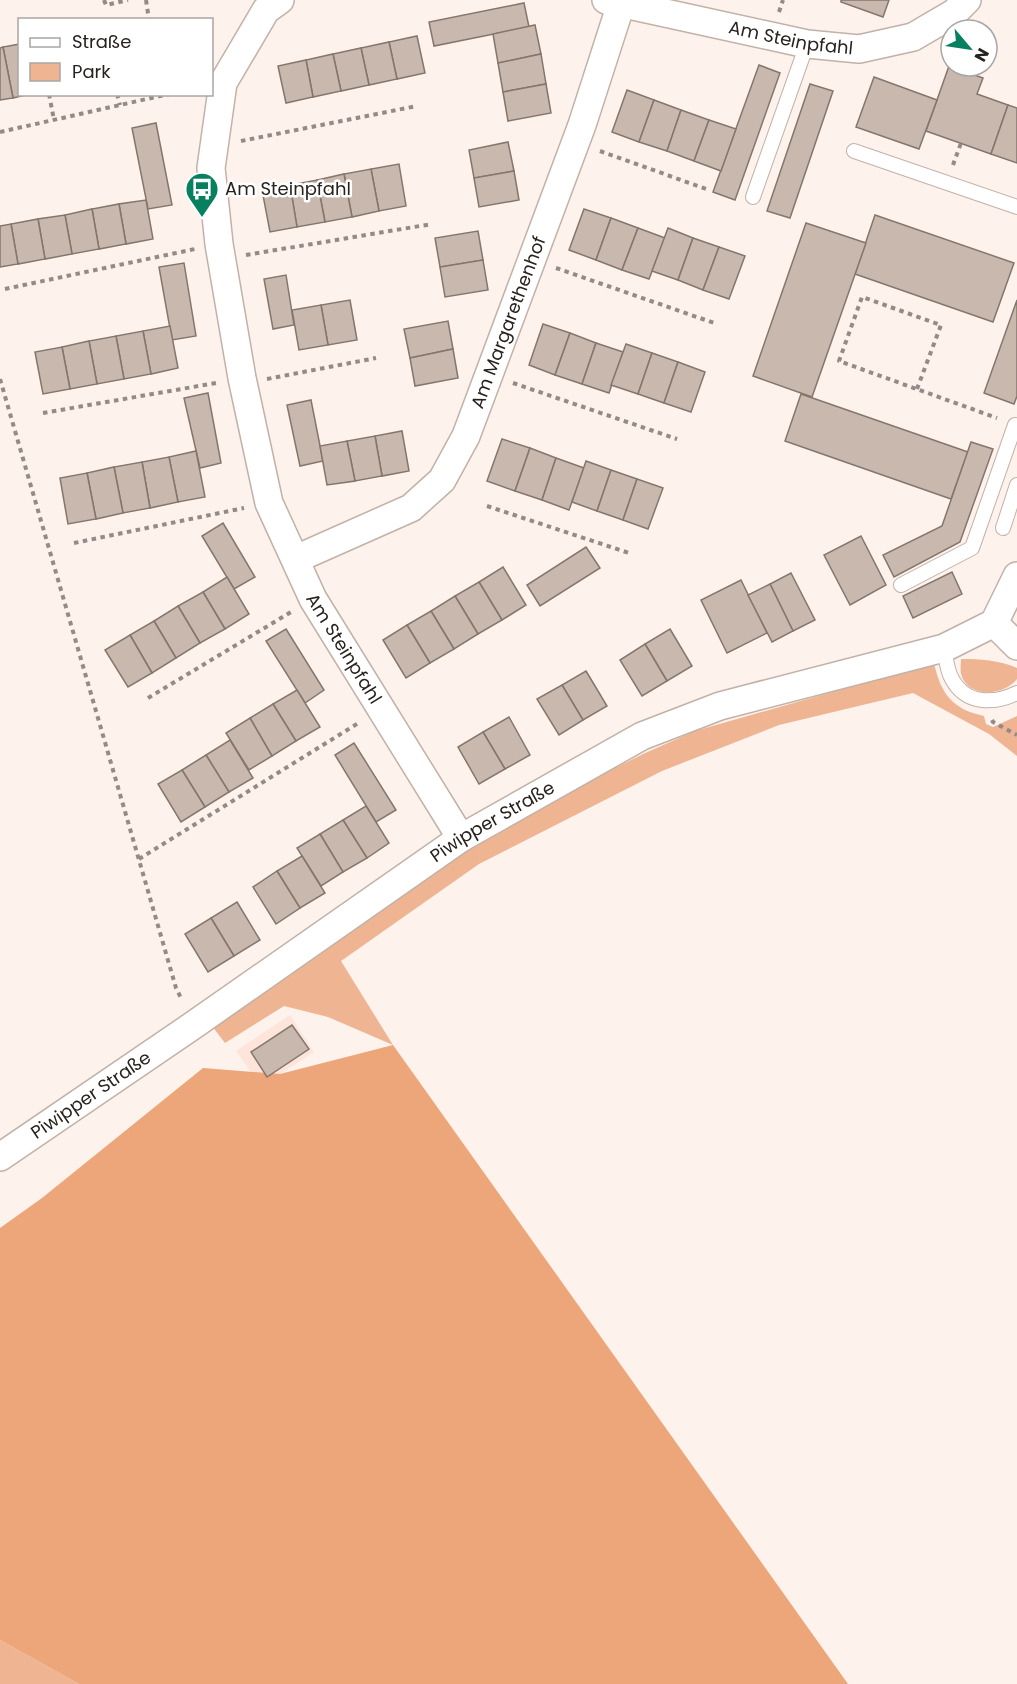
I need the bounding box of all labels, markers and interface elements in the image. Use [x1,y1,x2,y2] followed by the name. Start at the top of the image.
[727,14,854,60] street label: Am Steinpfahl
[18,18,213,96] legend
[939,18,999,78] north arrow
[72,29,131,54] text: Straße
[969,44,995,66] text: N
[72,59,111,84] text: Park
[184,171,220,218] bus stop icon: Am Steinpfahl
[225,176,351,201] place label: Am Steinpfahl
[464,233,551,412] street label: Am Margarethenhof
[300,588,388,709] street label: Am Steinpfahl
[425,775,559,868] street label: Piwipper Straße
[25,1045,156,1145] street label: Piwipper Straße

